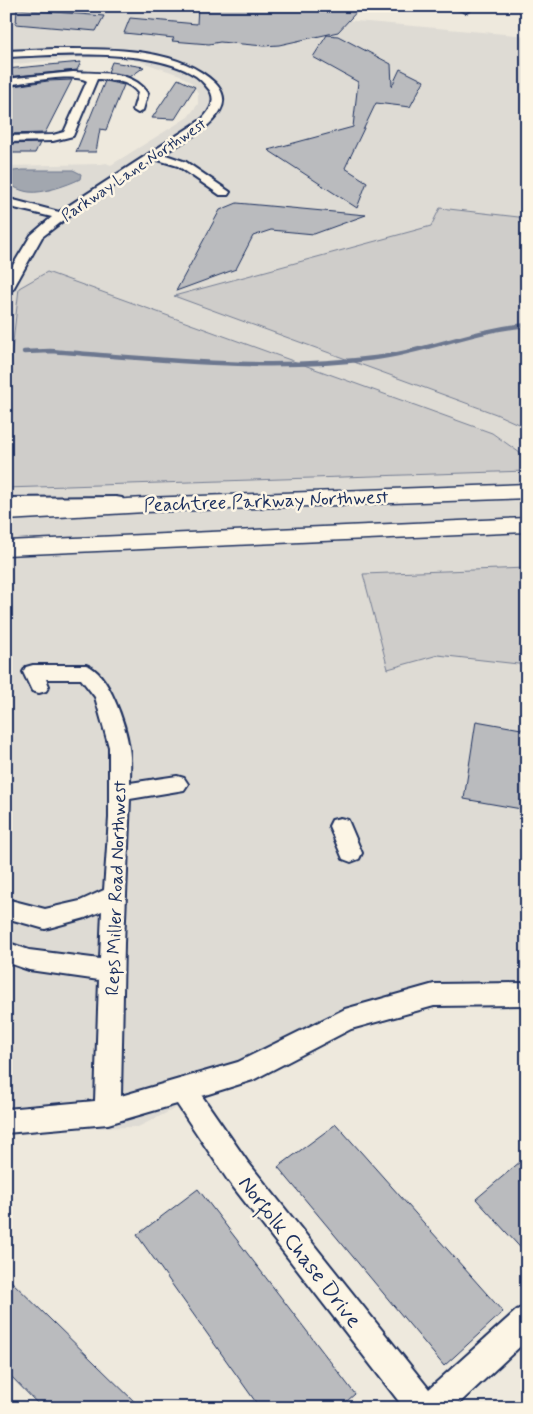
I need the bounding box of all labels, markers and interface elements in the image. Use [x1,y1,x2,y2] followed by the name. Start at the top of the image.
[57,114,210,227] street label: Parkway Lane Northwest
[143,485,389,518] street label: Peachtree Parkway Northwest
[100,780,133,996] street label: Reps Miller Road Northwest
[230,1171,368,1335] street label: Norfolk Chase Drive

